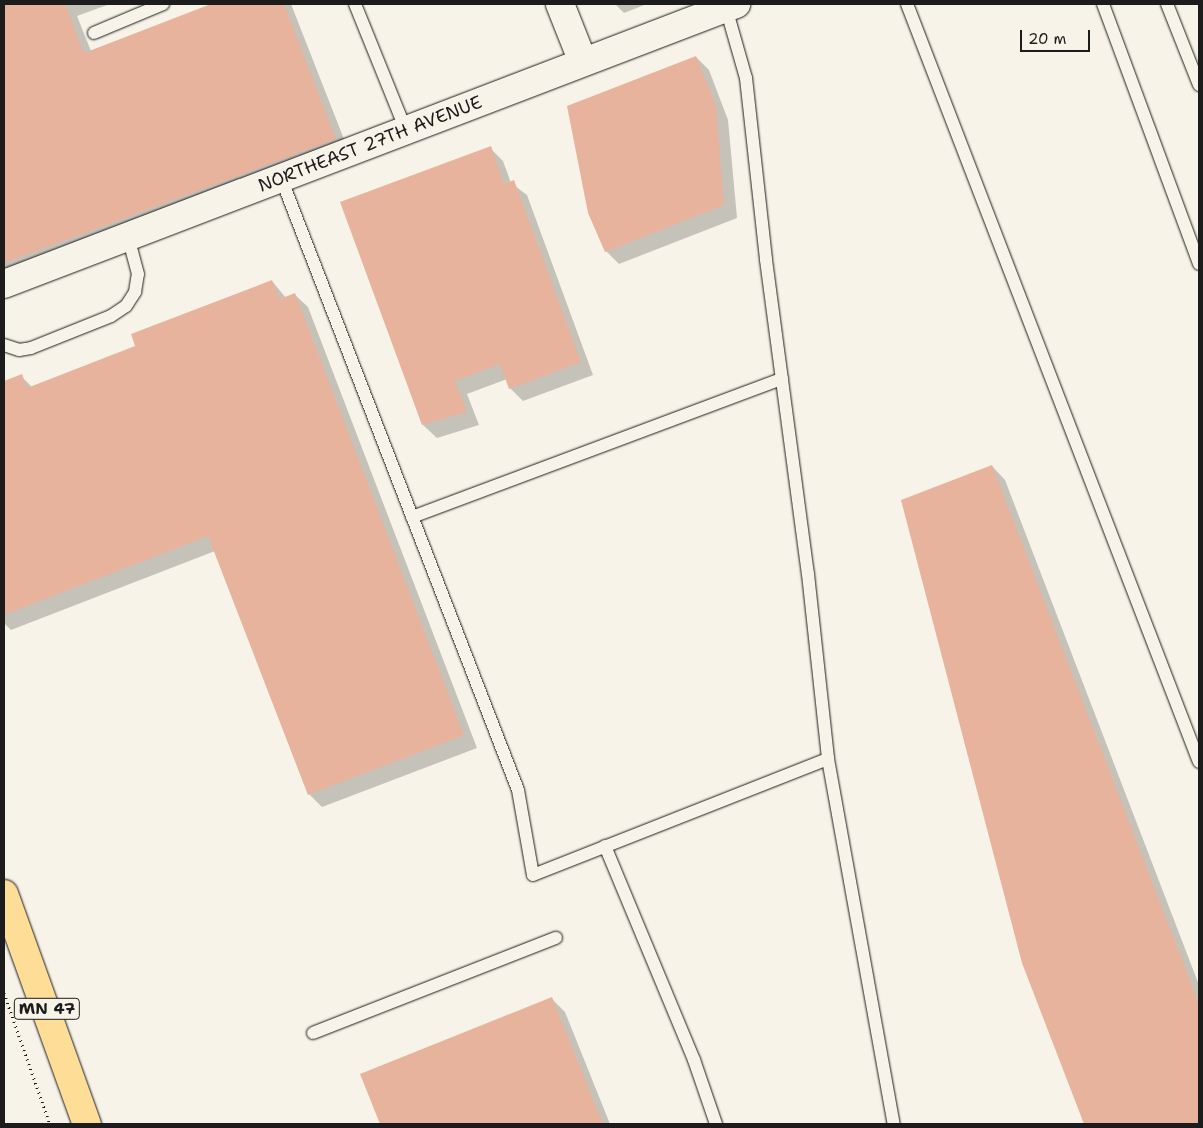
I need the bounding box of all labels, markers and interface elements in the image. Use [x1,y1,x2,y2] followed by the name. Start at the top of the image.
[1023,20,1093,52] scale bar
[1028,29,1067,49] text: 20 m
[255,91,485,197] street label: NORTHEAST 27TH AVENUE
[13,996,81,1022] road number: MN 47

